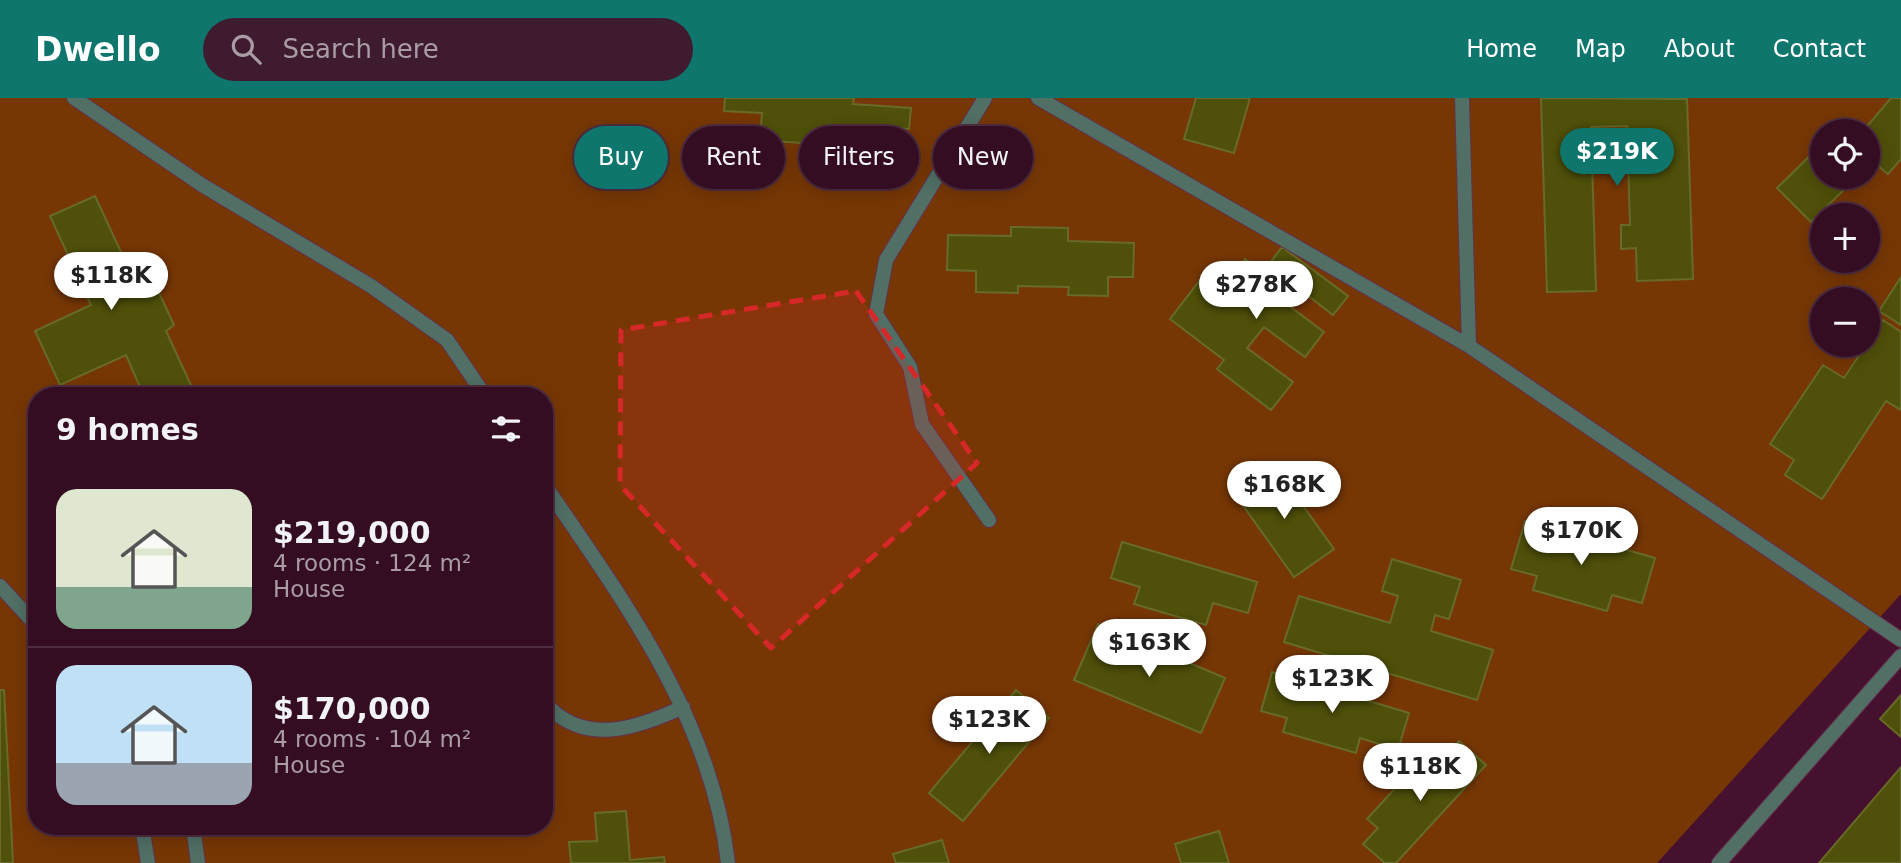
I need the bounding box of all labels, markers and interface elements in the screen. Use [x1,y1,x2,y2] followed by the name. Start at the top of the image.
[203,18,693,81] search box
[35,30,161,69] text: Dwello
[227,30,265,68] icon: search
[283,34,439,64] text: Search here
[1466,35,1537,63] text: Home
[1575,35,1626,63] text: Map
[1664,35,1735,63] text: About
[1773,35,1866,63] text: Contact
[1810,119,1880,357] map controls
[1810,119,1880,189] button: locate
[574,126,668,189] chip: Buy
[682,126,785,189] chip: Rent
[799,126,919,189] chip: Filters
[933,126,1033,189] chip: New
[1568,129,1666,188] pin: $219K
[1576,138,1658,164] text: $219K
[1810,203,1880,273] button: +
[62,252,160,312] pin: $118K
[70,262,152,288] text: $118K
[1207,262,1305,321] pin: $278K
[1215,271,1297,297] text: $278K
[1810,287,1880,357] button: −
[487,410,525,448] icon: filters
[56,412,199,447] text: 9 homes
[1235,462,1333,521] pin: $168K
[1243,471,1325,497] text: $168K
[1532,508,1630,567] pin: $170K
[273,515,431,550] text: $219,000
[112,517,196,601] icon: home
[1540,517,1622,543] text: $170K
[273,550,471,576] text: 4 rooms · 124 m²
[273,576,345,602] text: House
[1100,620,1198,679] pin: $163K
[1108,629,1190,655] text: $163K
[1283,656,1381,715] pin: $123K
[1291,665,1373,691] text: $123K
[273,691,431,726] text: $170,000
[112,693,196,777] icon: home
[940,696,1038,756] pin: $123K
[948,706,1030,732] text: $123K
[273,726,471,752] text: 4 rooms · 104 m²
[1371,744,1469,803] pin: $118K
[273,752,345,778] text: House
[1379,753,1461,779] text: $118K

